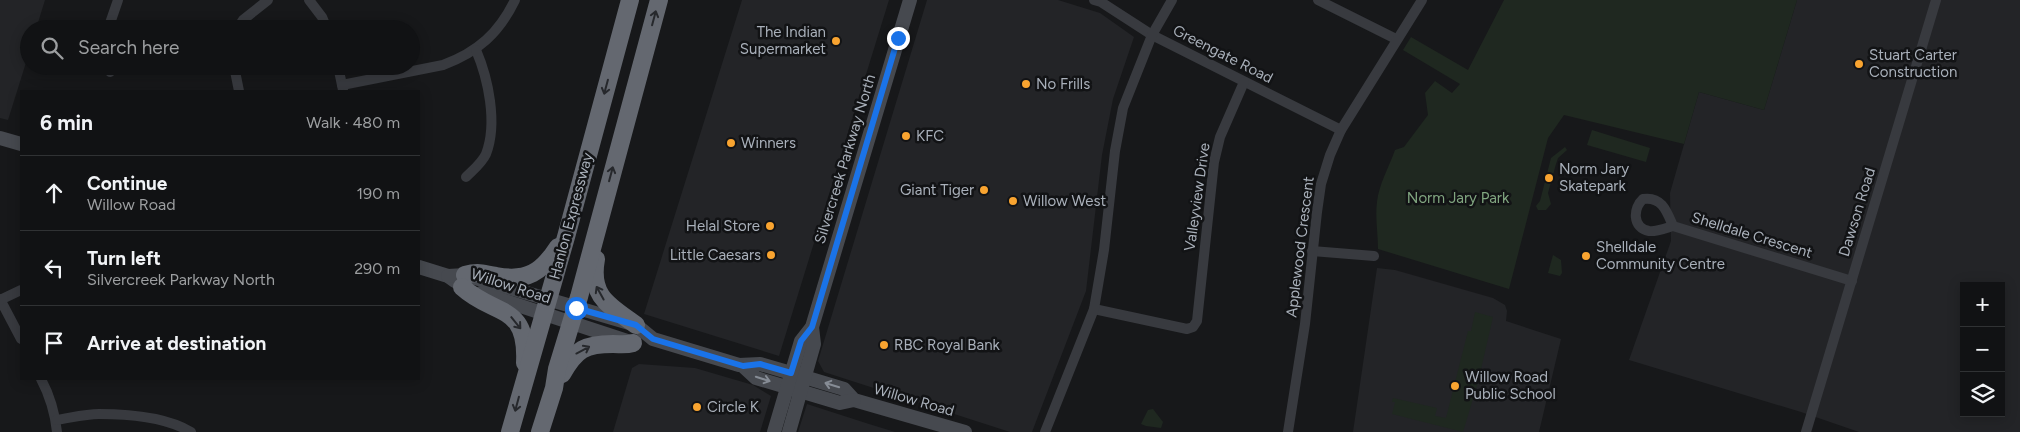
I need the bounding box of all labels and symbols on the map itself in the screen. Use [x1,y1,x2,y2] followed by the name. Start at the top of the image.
[650,10,659,26] one-way arrow
[1170,21,1276,87] street label: Greengate Road
[740,23,826,58] place label: The Indian Supermarket
[887,27,910,50] route end
[830,35,842,47] marker: The Indian Supermarket
[1869,46,1957,81] place label: Stuart Carter Construction
[1853,58,1865,70] marker: Stuart Carter Construction
[811,72,879,246] street label: Silvercreek Parkway North
[1036,75,1090,93] place label: No Frills
[1020,78,1032,90] marker: No Frills
[601,79,610,95] one-way arrow
[916,127,944,145] place label: KFC
[900,130,912,142] marker: KFC
[741,134,796,152] place label: Winners
[725,137,737,149] marker: Winners
[1180,142,1214,252] street label: Valleyview Drive
[545,151,597,281] street label: Hanlon Expressway
[1559,160,1629,195] place label: Norm Jary Skatepark
[1835,165,1879,259] street label: Dawson Road
[607,167,616,183] one-way arrow
[1543,172,1555,184] marker: Norm Jary Skatepark
[1282,175,1318,319] street label: Applewood Crescent
[900,181,974,199] place label: Giant Tiger
[978,184,990,196] marker: Giant Tiger
[1407,189,1510,207] park label: Norm Jary Park
[1023,192,1106,210] place label: Willow West
[1007,195,1019,207] marker: Willow West
[1689,208,1815,262] street label: Shelldale Crescent
[686,217,760,235] place label: Helal Store
[764,220,776,232] marker: Helal Store
[1596,238,1725,273] place label: Shelldale Community Centre
[670,246,761,264] place label: Little Caesars
[765,249,777,261] marker: Little Caesars
[1580,250,1592,262] marker: Shelldale Community Centre
[469,265,553,307] street label: Willow Road
[595,286,605,301] one-way arrow
[565,297,588,320] route start
[510,316,521,329] one-way arrow
[894,336,1001,354] place label: RBC Royal Bank
[878,339,890,351] marker: RBC Royal Bank
[575,345,590,355] one-way arrow
[1465,368,1556,403] place label: Willow Road Public School
[755,375,771,385] one-way arrow
[824,380,840,390] one-way arrow
[872,380,956,420] street label: Willow Road
[1449,380,1461,392] marker: Willow Road Public School
[512,395,521,411] one-way arrow
[707,398,760,416] place label: Circle K
[691,401,703,413] marker: Circle K

